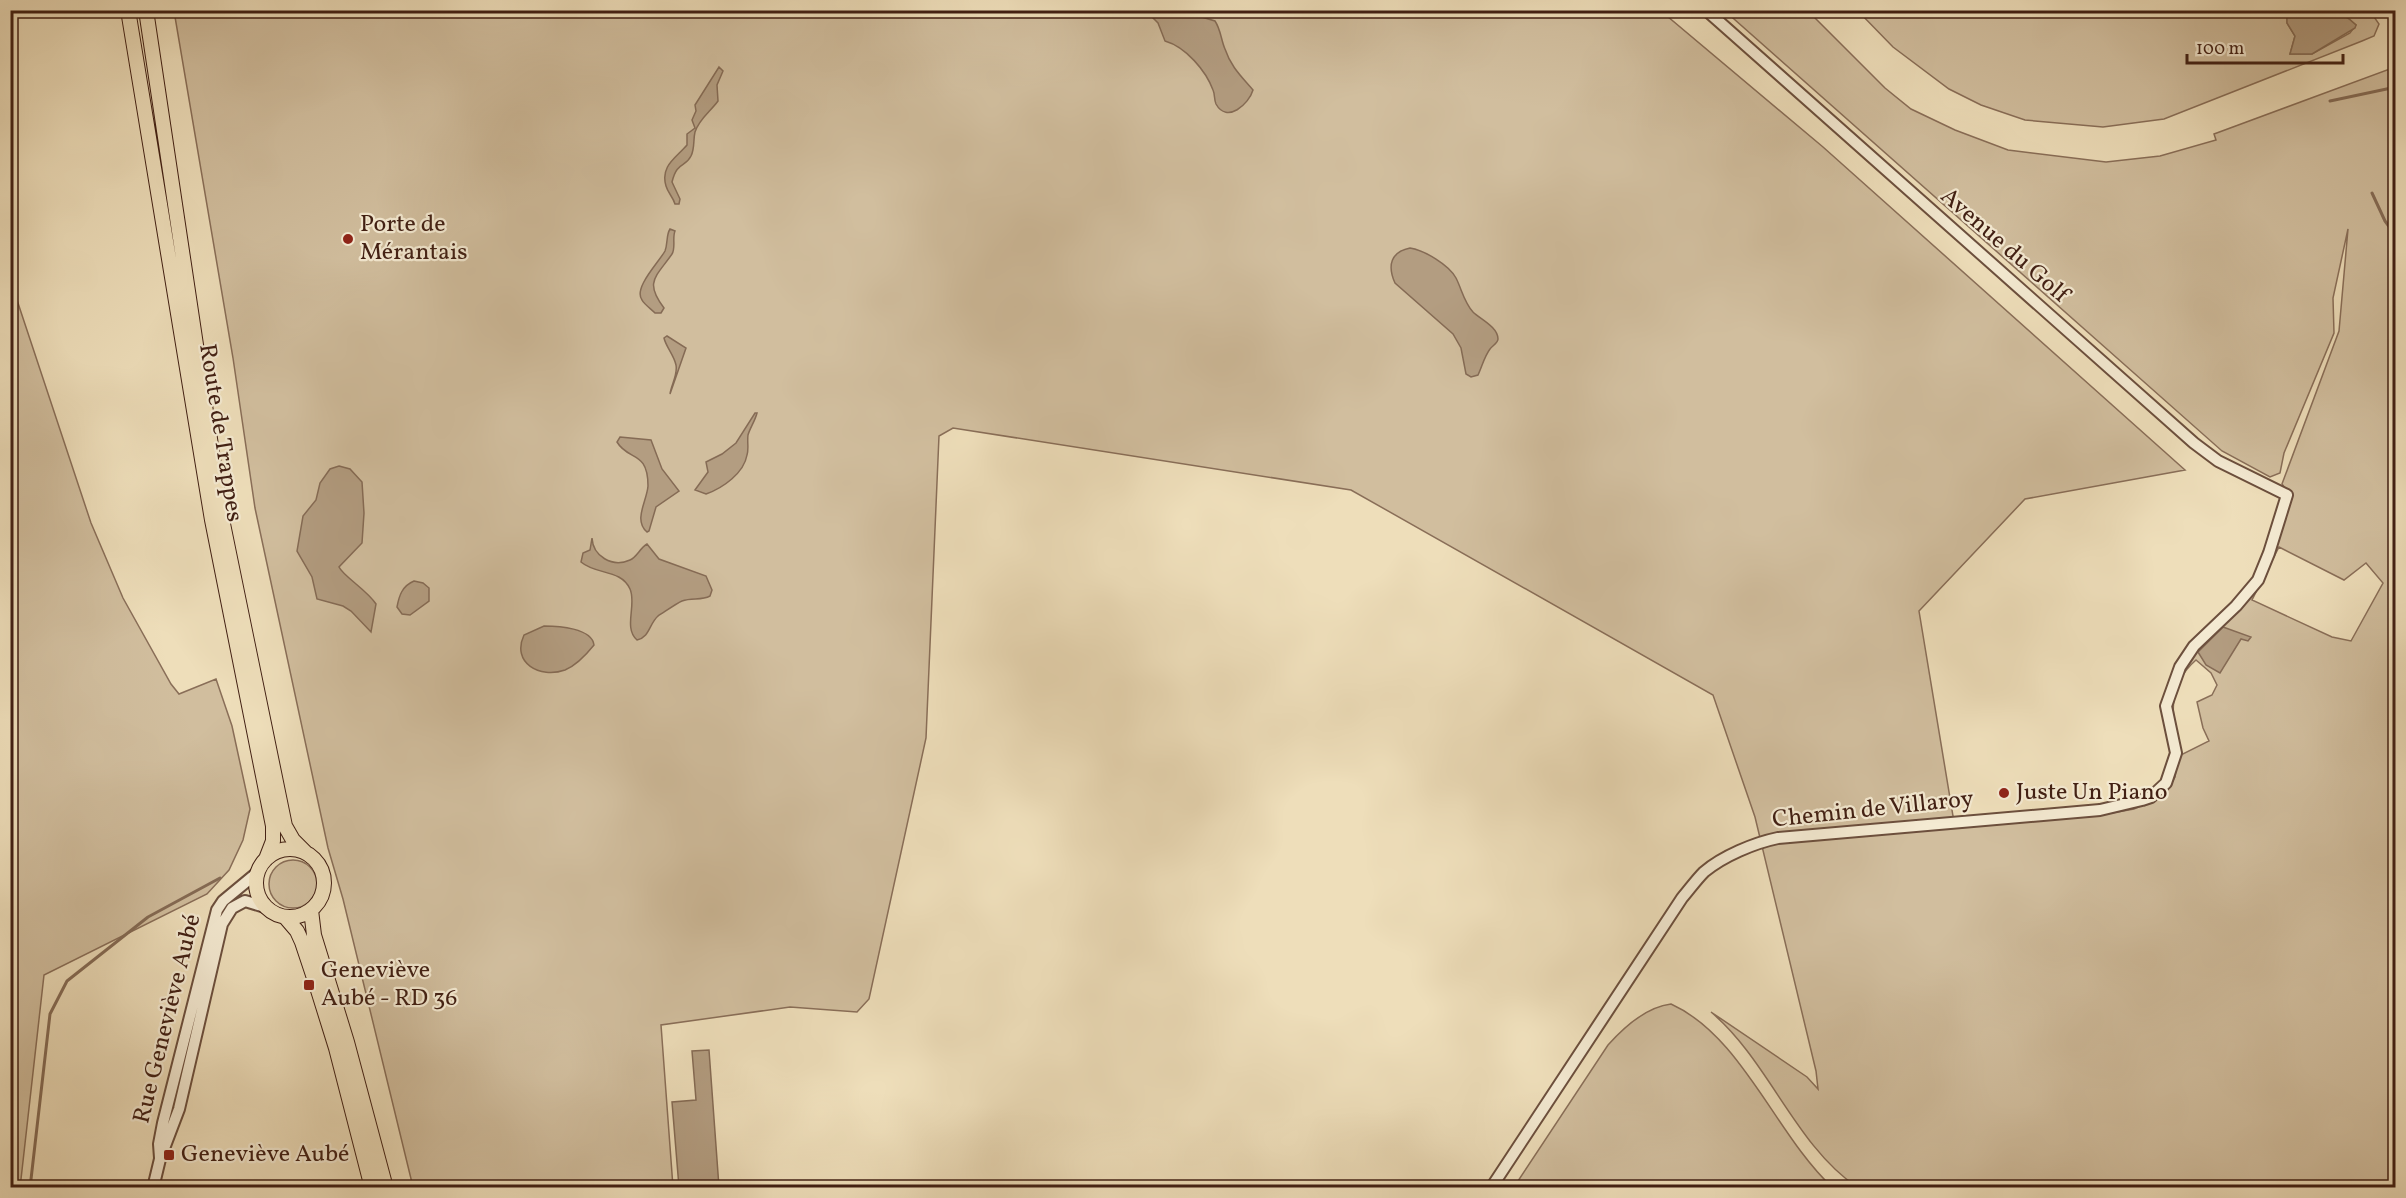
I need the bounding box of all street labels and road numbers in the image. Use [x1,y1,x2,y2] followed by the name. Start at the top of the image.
[1932,180,2078,313] street label: Avenue du Golf
[189,342,251,524] street label: Route de Trappes
[1771,783,1975,837] street label: Chemin de Villaroy
[126,911,210,1127] street label: Rue Geneviève Aubé

